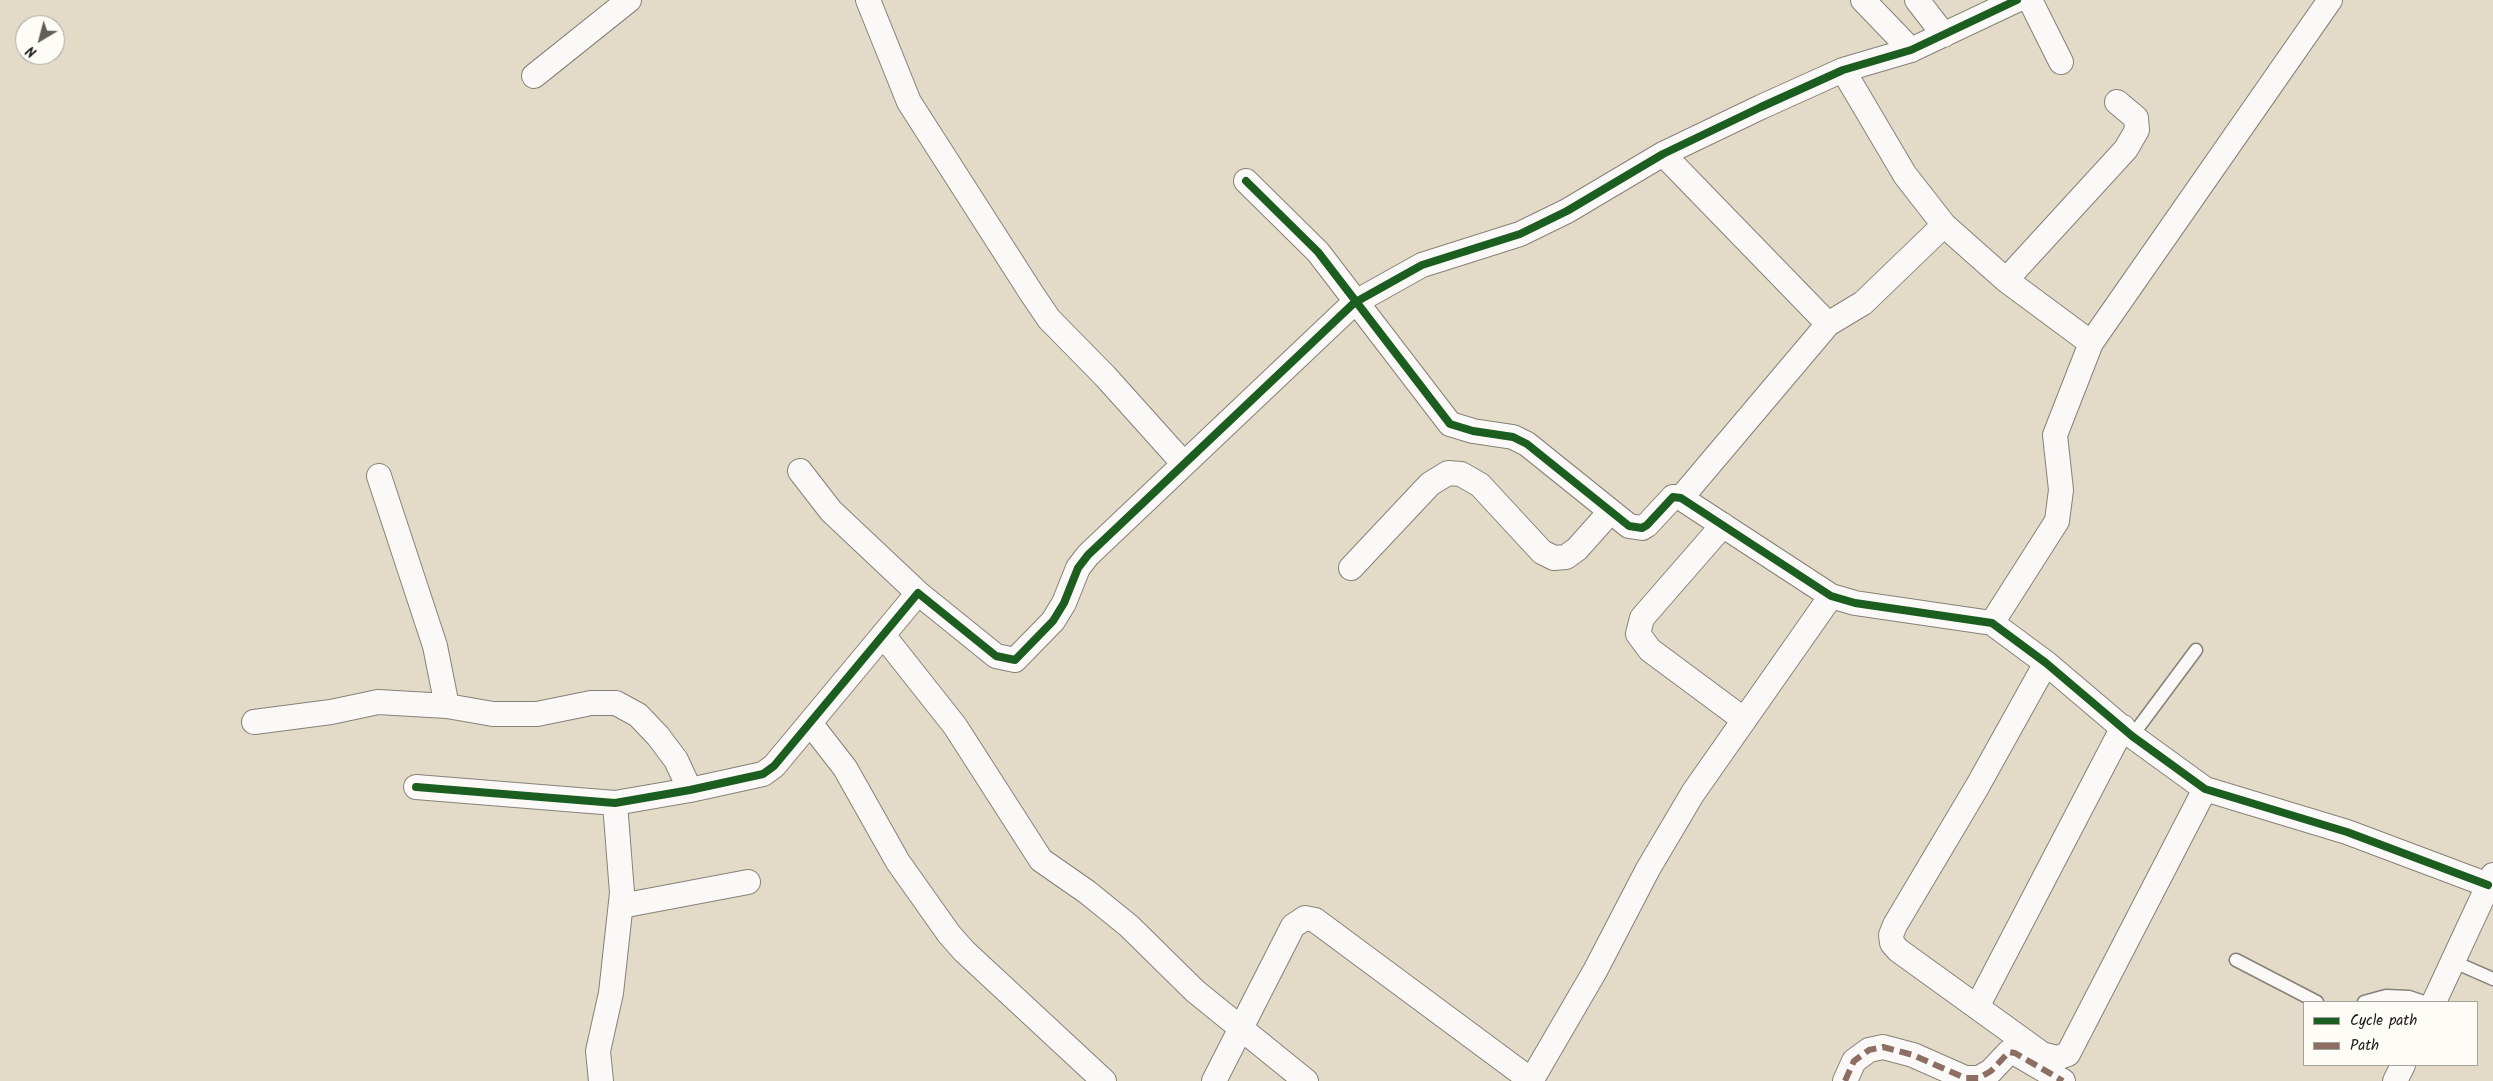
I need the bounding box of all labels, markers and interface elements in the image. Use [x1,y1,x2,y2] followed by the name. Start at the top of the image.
[15,15,65,65] north arrow
[21,40,42,63] text: N
[2303,1001,2478,1066] legend
[2350,1009,2417,1033] text: Cycle path
[2350,1034,2379,1058] text: Path

